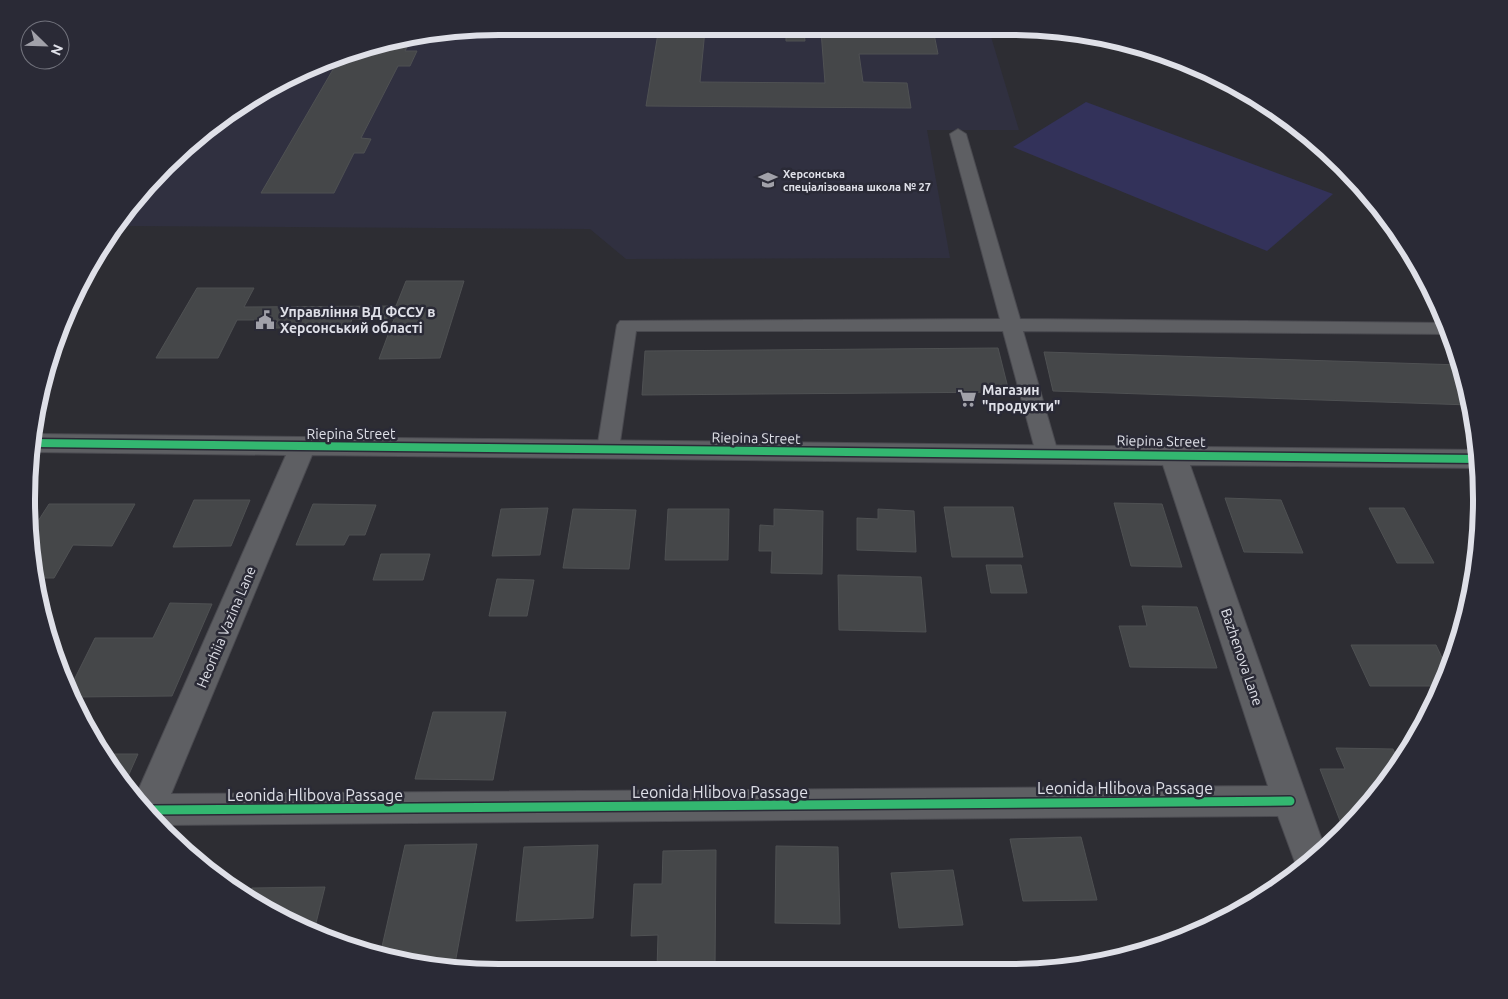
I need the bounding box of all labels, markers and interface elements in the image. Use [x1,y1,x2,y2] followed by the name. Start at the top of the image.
[20,20,70,70] north arrow
[48,42,66,58] text: N
[783,168,931,193] place label: Херсонська спеціалізована школа № 27
[757,169,779,191] school or university icon: Херсонська спеціалізована школа № 27
[280,304,435,336] place label: Управління ВД ФССУ в Херсонський області
[254,309,276,331] public building icon: Управління ВД ФССУ в Херсонський області
[982,382,1060,414] place label: Магазин "продукти"
[956,387,978,409] supermarket icon: Магазин "продукти"
[307,426,396,442] street label: Riepina Street
[711,429,801,447] street label: Riepina Street
[1116,432,1206,450] street label: Riepina Street
[193,564,259,690] street label: Heorhiia Vazina Lane
[1218,606,1266,708] street label: Bazhenova Lane
[1037,779,1213,797] street label: Leonida Hlibova Passage
[632,783,808,801] street label: Leonida Hlibova Passage
[227,786,403,804] street label: Leonida Hlibova Passage

